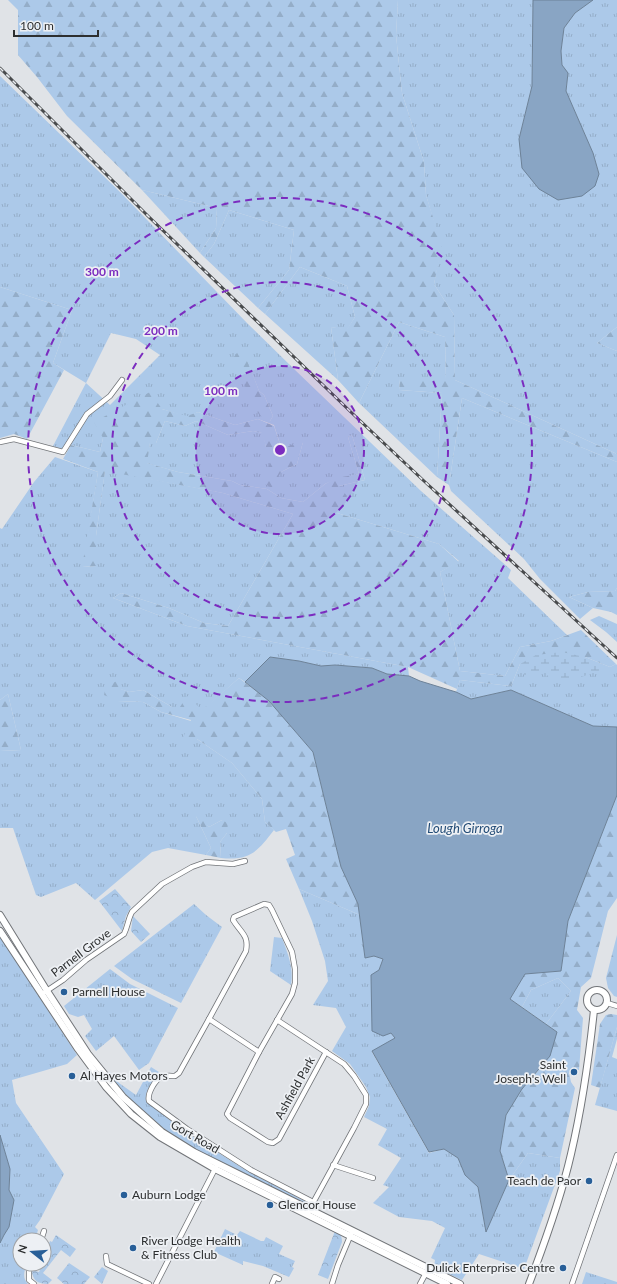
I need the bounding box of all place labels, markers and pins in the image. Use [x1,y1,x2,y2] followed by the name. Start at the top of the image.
[273,443,287,457] centre of rings
[72,984,145,999] place label: Parnell House
[59,987,69,997] marker: Parnell House
[495,1057,567,1086] place label: Saint Joseph's Well
[569,1067,579,1077] marker: Saint Joseph's Well
[80,1068,168,1083] place label: Al Hayes Motors
[67,1071,77,1081] marker: Al Hayes Motors
[507,1173,582,1188] place label: Teach de Paor
[584,1176,594,1186] marker: Teach de Paor
[132,1187,206,1202] place label: Auburn Lodge
[119,1190,129,1200] marker: Auburn Lodge
[278,1197,356,1212] place label: Glencor House
[265,1200,275,1210] marker: Glencor House
[141,1233,241,1262] place label: River Lodge Health & Fitness Club
[128,1243,138,1253] marker: River Lodge Health & Fitness Club
[426,1260,555,1275] place label: Dulick Enterprise Centre
[558,1263,568,1273] marker: Dulick Enterprise Centre

